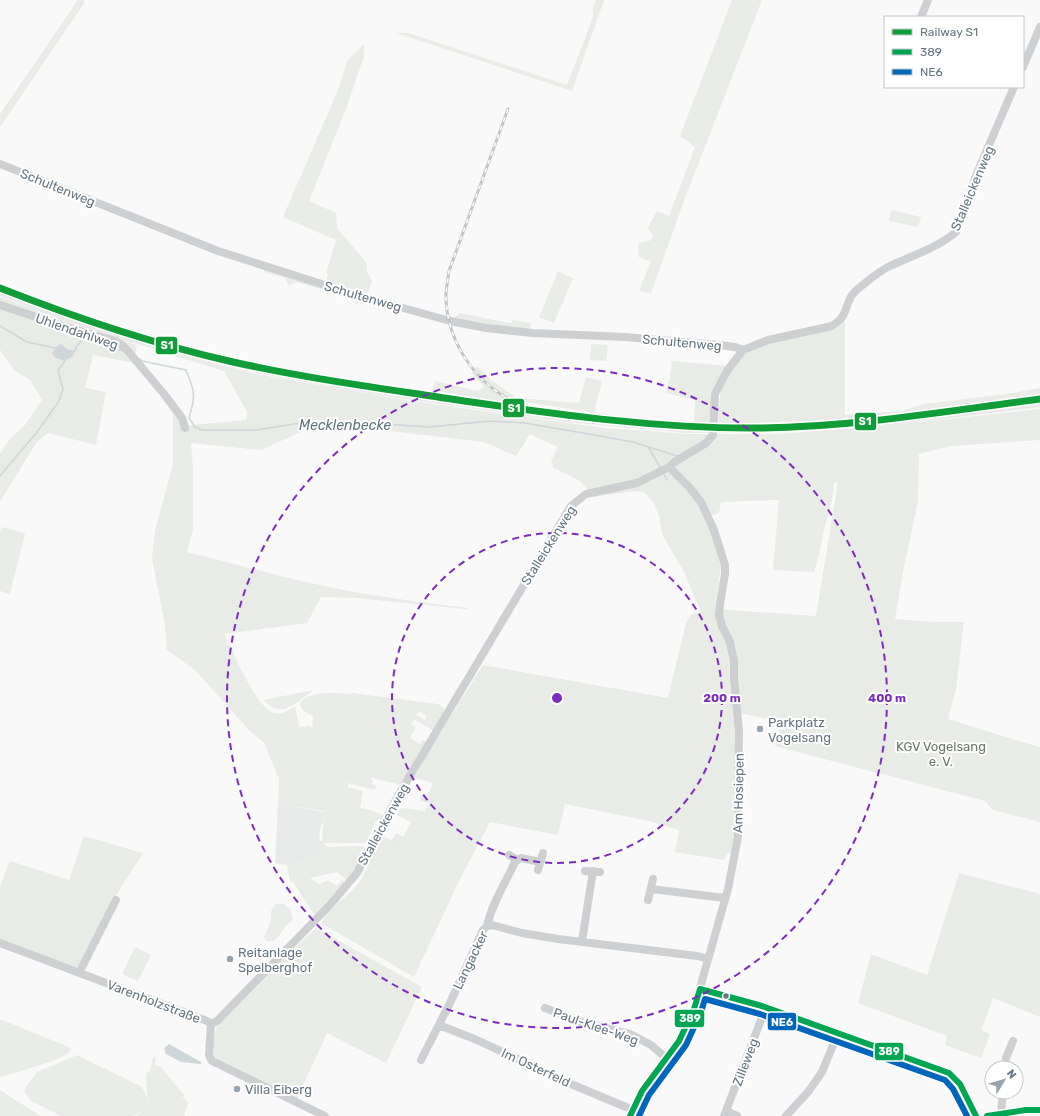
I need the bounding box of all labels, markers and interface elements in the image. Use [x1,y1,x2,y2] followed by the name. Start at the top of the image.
[884,16,1024,88] legend
[920,25,978,39] text: Railway S1
[920,45,942,59] text: 389
[920,65,943,79] text: NE6
[948,143,998,233] street label: Stalleickenweg
[18,166,98,210] street label: Schultenweg
[322,278,403,316] street label: Schultenweg
[33,310,120,354] street label: Uhlendahlweg
[642,332,722,354] street label: Schultenweg
[155,336,178,355] line badge: S1
[161,339,173,352] text: S1
[502,398,525,418] line badge: S1
[508,402,520,415] text: S1
[854,412,877,431] line badge: S1
[859,415,871,428] text: S1
[299,417,391,434] water label: Mecklenbecke
[518,503,580,588] street label: Stalleickenweg
[550,691,564,705] centre of rings
[703,691,741,705] text: 200 m
[868,691,906,705] text: 400 m
[768,715,831,746] place label: Parkplatz Vogelsang
[755,724,765,734] marker: Parkplatz Vogelsang
[896,739,986,769] park label: KGV Vogelsang e. V.
[730,753,747,833] street label: Am Hosiepen
[355,781,413,868] street label: Stalleickenweg
[450,929,492,992] street label: Langacker
[238,945,312,976] place label: Reitanlage Spelberghof
[225,954,235,964] marker: Reitanlage Spelberghof
[105,977,203,1026] street label: Varenholzstraße
[721,991,731,1001] unlabelled marker
[551,1005,641,1049] street label: Paul-Klee-Weg
[674,1009,705,1028] line badge: 389
[679,1012,701,1025] text: 389
[767,1012,797,1031] line badge: NE6
[771,1016,793,1029] text: NE6
[730,1036,762,1088] street label: Zilleweg
[874,1042,904,1061] line badge: 389
[499,1045,573,1090] street label: Im Osterfeld
[878,1045,900,1058] text: 389
[984,1060,1024,1100] north arrow
[1004,1067,1019,1081] text: N
[245,1082,312,1098] place label: Villa Eiberg
[232,1084,242,1094] marker: Villa Eiberg

